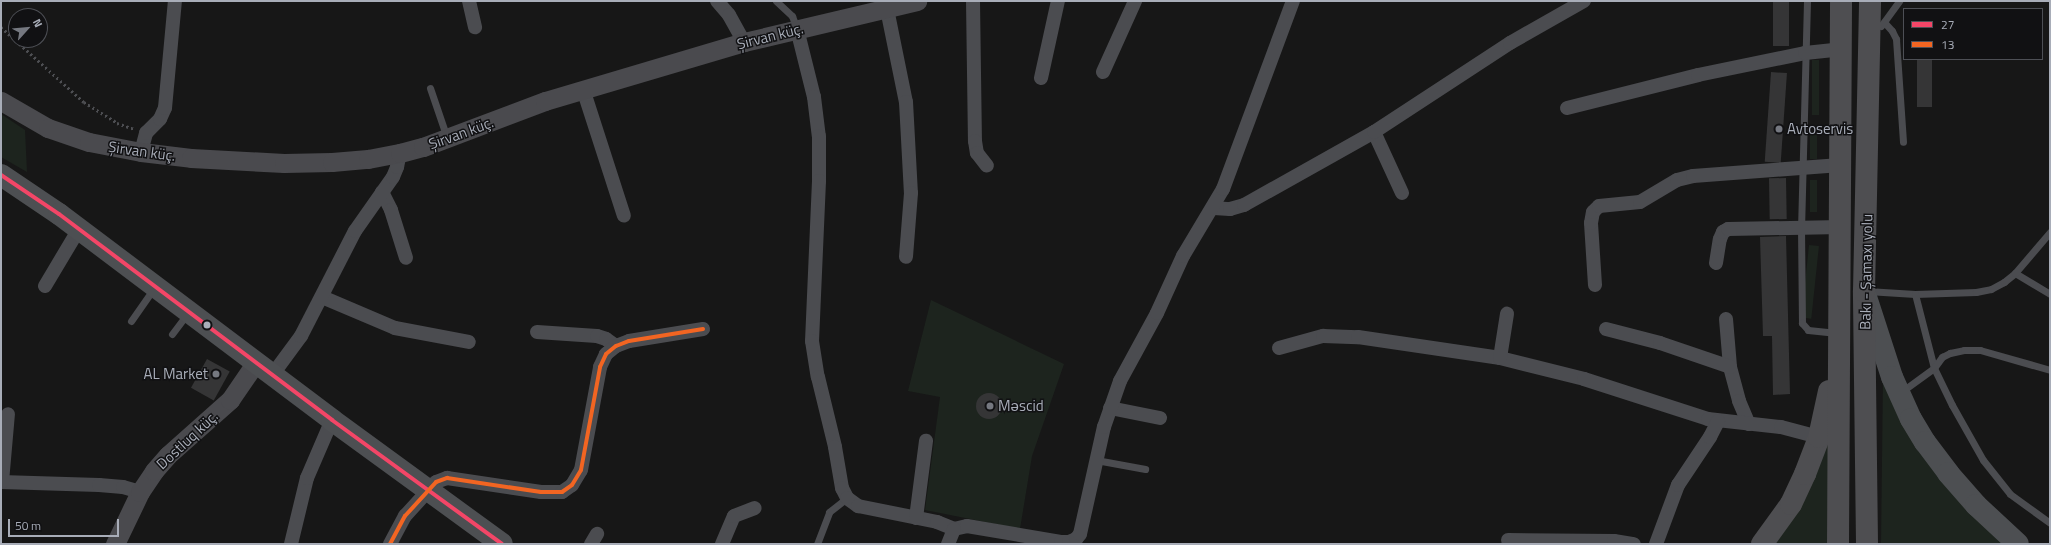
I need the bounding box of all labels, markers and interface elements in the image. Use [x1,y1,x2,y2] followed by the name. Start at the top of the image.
[8,8,48,48] north arrow
[1903,8,2043,60] legend
[1941,15,1954,34] text: 27
[29,16,47,30] text: N
[735,19,805,53] street label: Şirvan küç.
[1941,35,1954,54] text: 13
[426,113,496,153] street label: Şirvan küç.
[1787,120,1853,138] place label: Avtoservis
[1774,124,1784,134] marker: Avtoservis
[107,137,177,165] street label: Şirvan küç.
[1856,214,1876,330] street label: Bakı - Şamaxı yolu
[202,320,212,330] unlabelled marker
[143,365,208,383] place label: AL Market
[211,369,221,379] marker: AL Market
[998,397,1044,415] place label: Məscid
[985,401,995,411] marker: Məscid
[153,407,221,473] street label: Dostluq küç.
[10,511,121,537] scale bar
[15,516,41,535] text: 50 m

